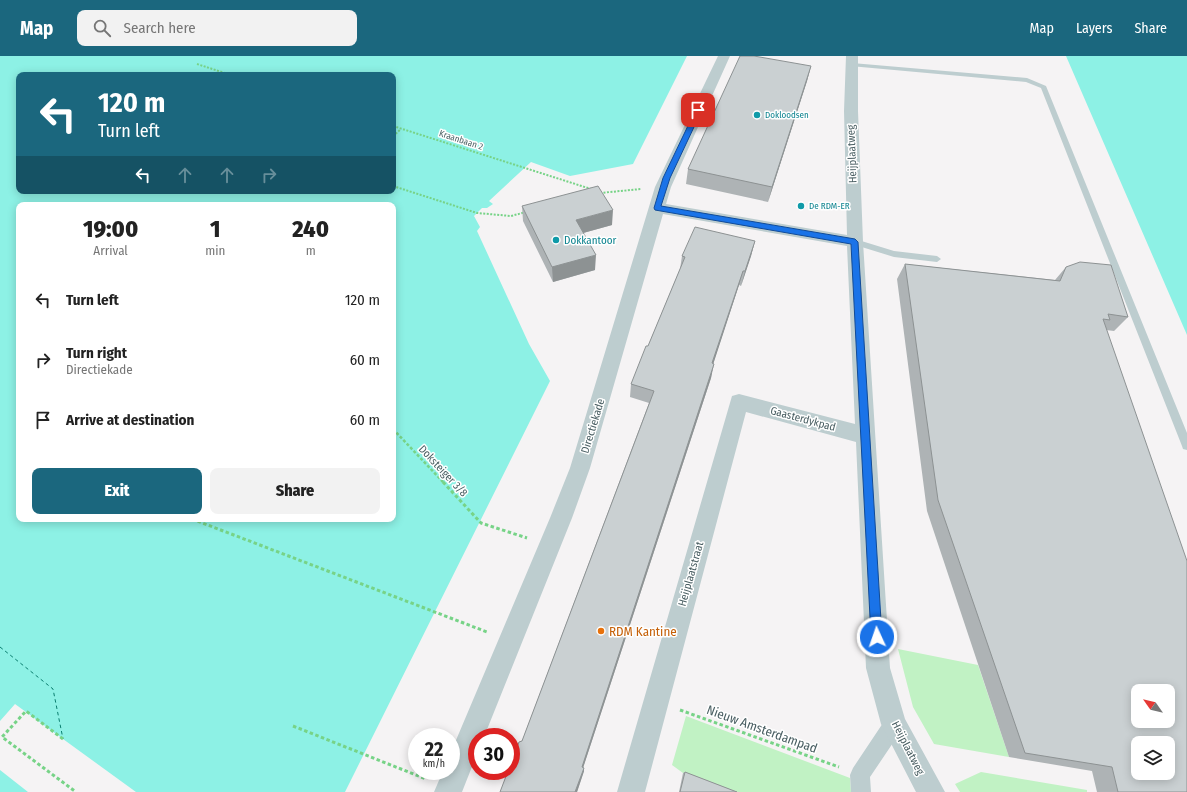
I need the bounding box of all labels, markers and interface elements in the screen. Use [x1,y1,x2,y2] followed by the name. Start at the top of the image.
[77,10,357,46] search box
[20,17,53,40] text: Map
[91,17,113,39] icon: search
[123,19,196,37] text: Search here
[1030,20,1054,37] text: Map
[1076,20,1112,37] text: Layers
[1134,20,1167,37] text: Share
[98,86,165,119] text: 120 m
[32,88,84,140] icon: left
[681,93,715,127] pin
[687,99,709,121] icon: arrive
[752,110,762,120] marker: Dokloodsen
[765,110,809,120] place label: Dokloodsen
[98,120,160,142] text: Turn left
[844,124,860,183] street label: Heijplaatweg
[438,128,484,152] street label: Kraanbaan 2
[132,164,154,186] icon: left
[174,164,196,186] icon: ahead
[216,164,238,186] icon: ahead
[258,164,280,186] icon: right
[796,201,806,211] marker: De RDM-ER
[809,201,850,211] place label: De RDM-ER
[83,215,138,243] text: 19:00
[210,215,220,243] text: 1
[292,215,329,243] text: 240
[564,234,616,247] place label: Dokkantoor
[551,235,561,245] marker: Dokkantoor
[93,243,128,258] text: Arrival
[205,243,225,258] text: min
[306,243,316,258] text: m
[32,289,54,311] icon: left
[66,291,119,309] text: Turn left
[345,291,380,309] text: 120 m
[66,344,127,362] text: Turn right
[32,349,54,371] icon: right
[350,351,380,369] text: 60 m
[66,362,133,377] text: Directiekade
[579,397,607,455] street label: Directiekade
[769,404,837,434] street label: Gaasterdykpad
[32,409,54,431] icon: arrive
[66,411,194,429] text: Arrive at destination
[350,411,380,429] text: 60 m
[416,443,470,500] street label: Doksteiger 3/8
[32,468,202,514] button: Exit
[210,468,380,514] button: Share
[676,540,707,608] street label: Heijplaatstraat
[856,616,898,658] position arrow
[609,624,677,639] place label: RDM Kantine
[596,626,606,636] marker: RDM Kantine
[1131,684,1175,728] north arrow
[1131,684,1175,780] map controls
[705,702,819,756] street label: Nieuw Amsterdampad
[889,719,927,778] street label: Heijplaatweg
[468,728,520,780] speed limit sign: 30
[1131,736,1175,780] button: layers
[425,737,443,761] text: 22
[423,758,445,770] text: km/h

